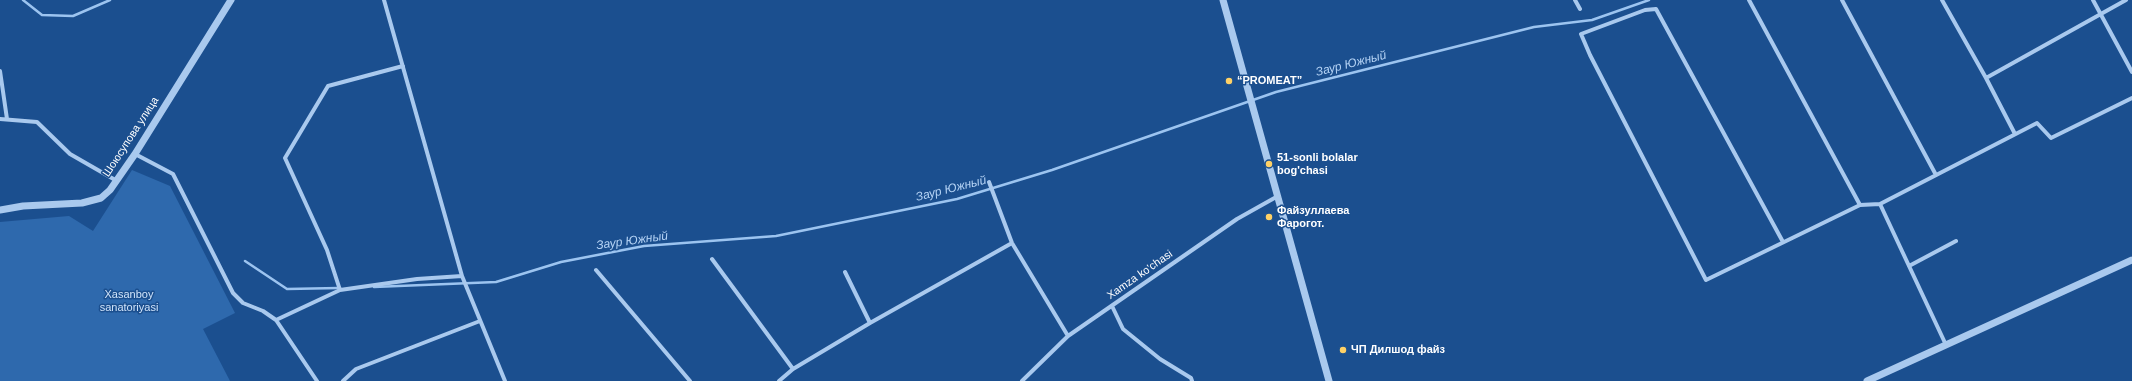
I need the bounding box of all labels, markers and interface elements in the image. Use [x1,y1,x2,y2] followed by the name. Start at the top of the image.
[1314,48,1388,80] water label: Заур Южный
[1237,74,1302,88] place label: “PROMEAT”
[1224,76,1234,86] marker: “PROMEAT”
[100,95,162,179] street label: Шоюсупова улица
[1277,151,1358,177] place label: 51-sonli bolalar bog'chasi
[1264,159,1274,169] marker: 51-sonli bolalar bog'chasi
[914,173,988,205] water label: Заур Южный
[1277,204,1349,230] place label: Файзуллаева Фарогот.
[1264,212,1274,222] marker: Файзуллаева Фарогот.
[595,229,669,253] water label: Заур Южный
[1105,248,1175,302] street label: Xamza ko'chasi
[100,288,158,314] park label: Xasanboy sanatoriyasi
[1351,343,1445,357] place label: ЧП Дилшод файз
[1338,345,1348,355] marker: ЧП Дилшод файз

